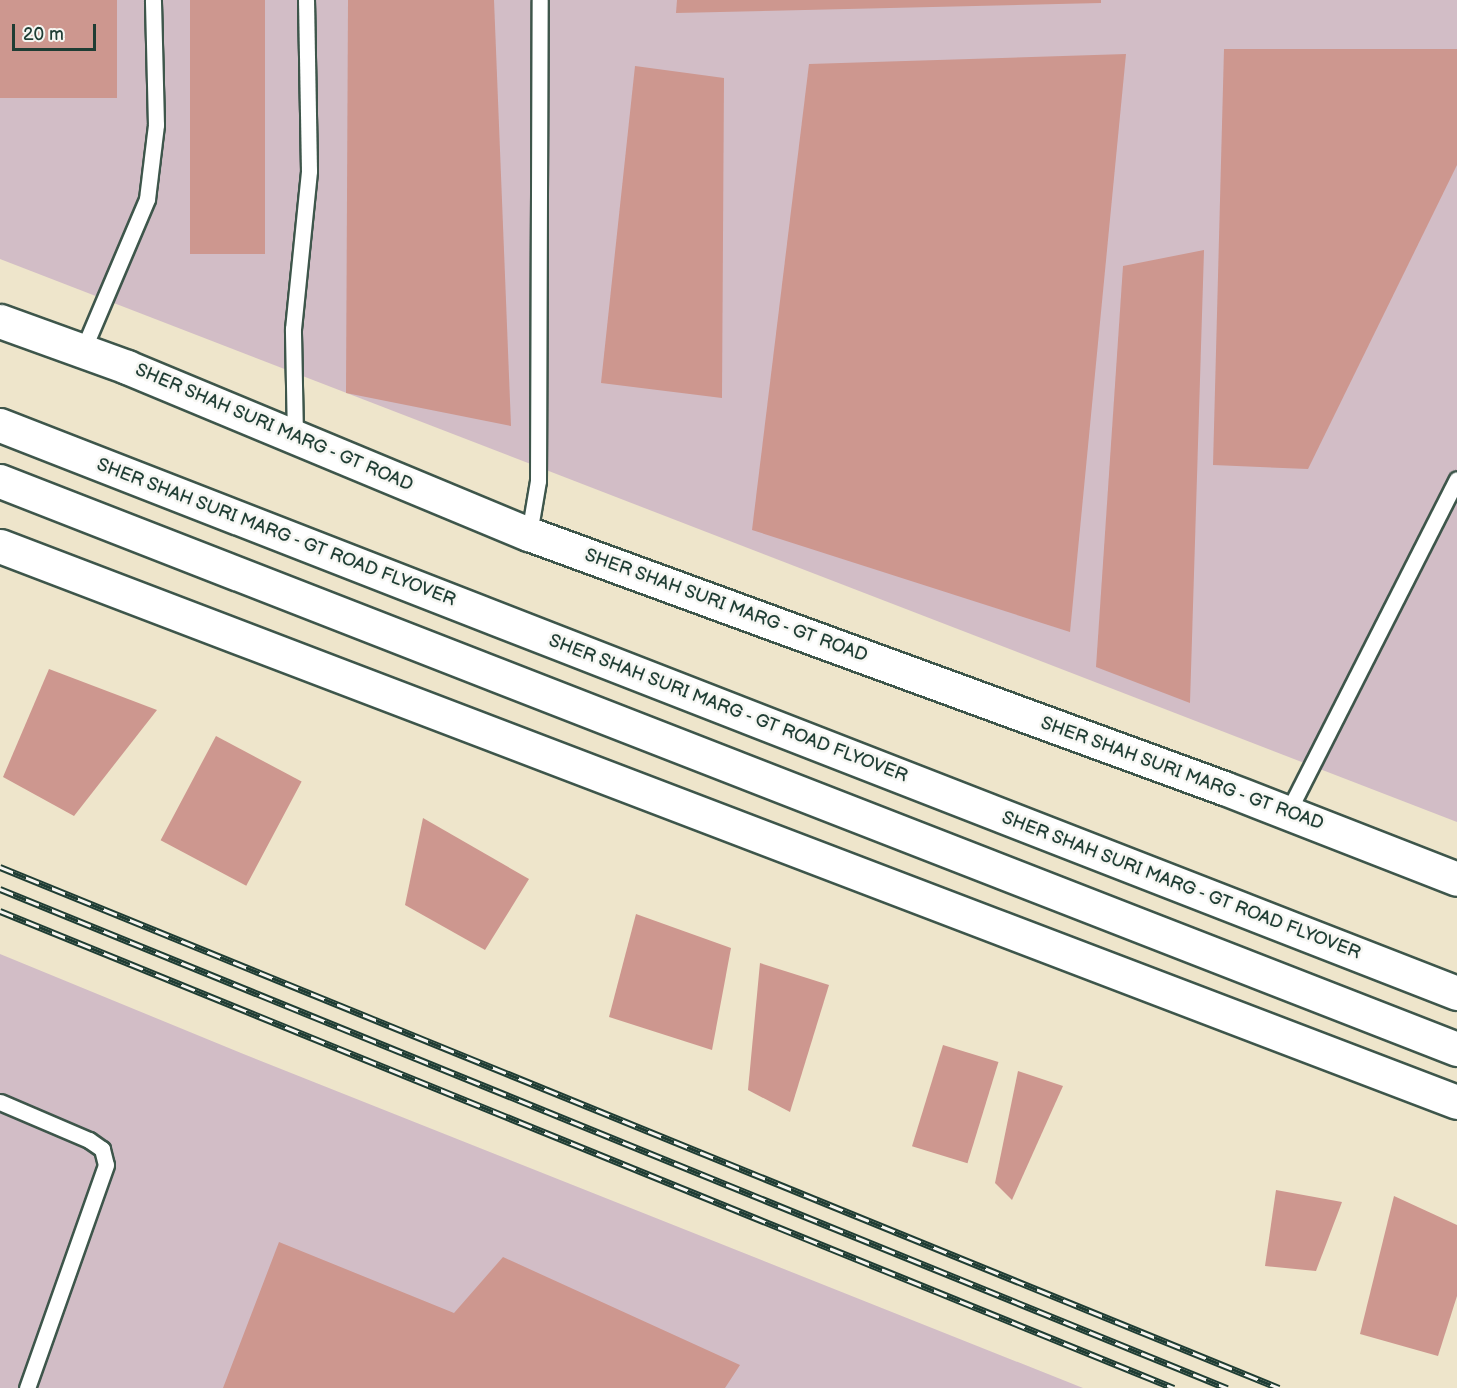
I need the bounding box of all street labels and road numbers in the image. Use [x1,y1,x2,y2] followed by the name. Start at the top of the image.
[131,359,417,497] street label: SHER SHAH SURI MARG - GT ROAD
[93,454,459,612] street label: SHER SHAH SURI MARG - GT ROAD FLYOVER
[581,544,871,668] street label: SHER SHAH SURI MARG - GT ROAD
[545,630,911,788] street label: SHER SHAH SURI MARG - GT ROAD FLYOVER
[1037,712,1327,836] street label: SHER SHAH SURI MARG - GT ROAD
[998,807,1364,965] street label: SHER SHAH SURI MARG - GT ROAD FLYOVER

